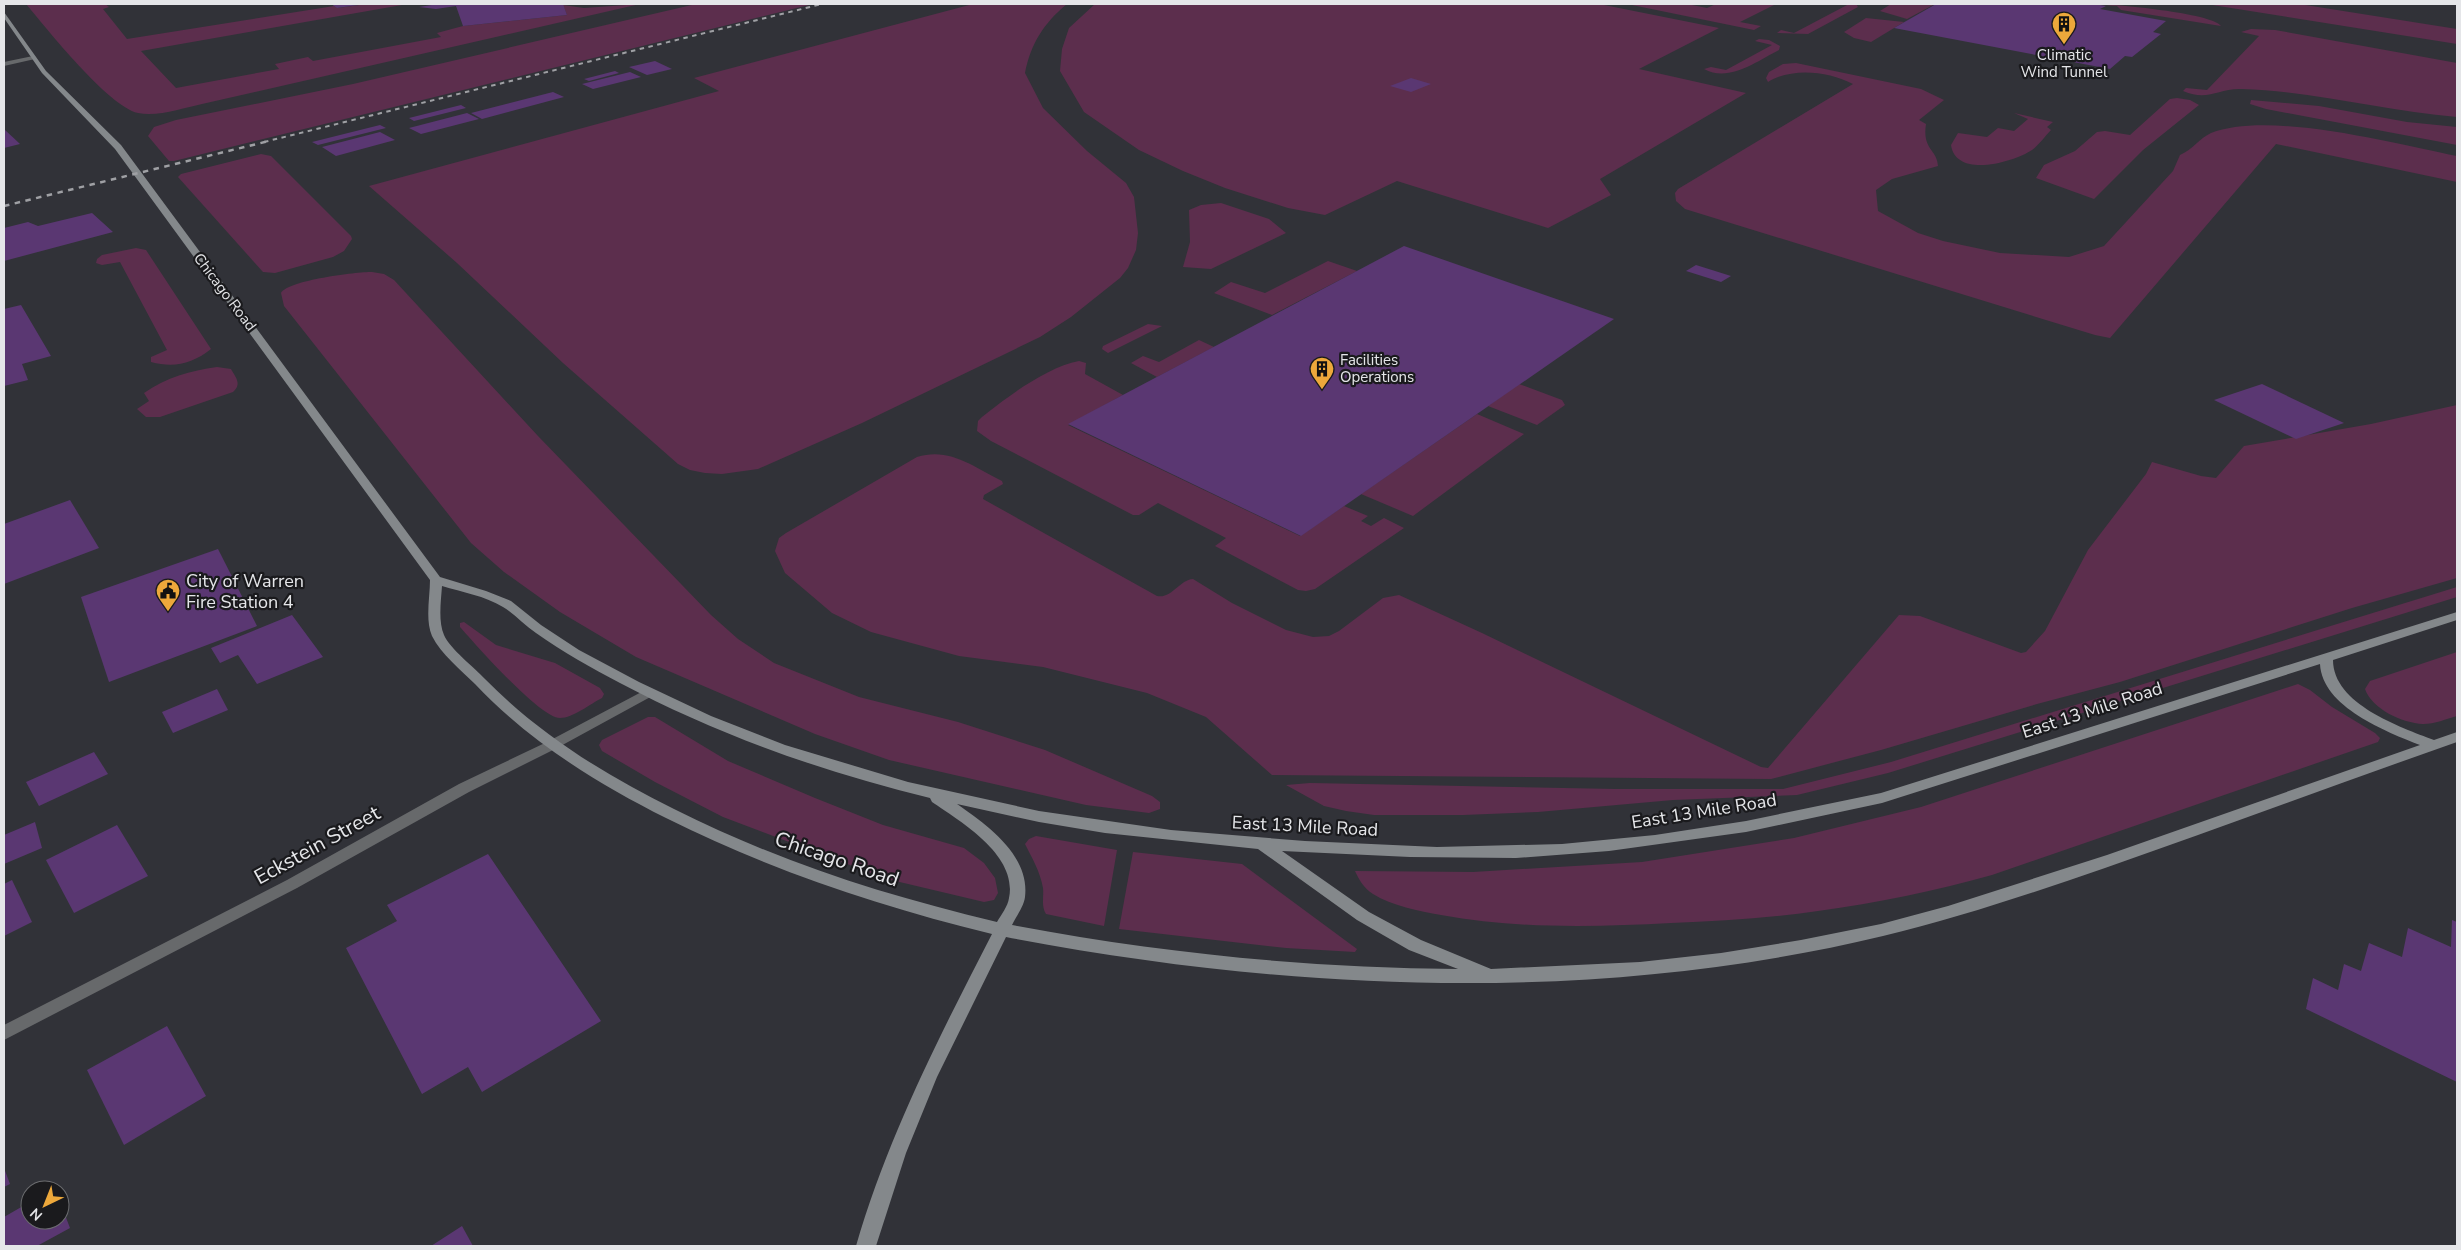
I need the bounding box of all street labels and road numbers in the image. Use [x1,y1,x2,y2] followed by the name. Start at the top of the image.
[189,249,261,335] street label: Chicago Road
[2019,676,2165,744] street label: East 13 Mile Road
[1630,788,1778,834] street label: East 13 Mile Road
[249,798,386,891] street label: Eckstein Street
[1231,810,1379,842] street label: East 13 Mile Road
[771,825,903,893] street label: Chicago Road

